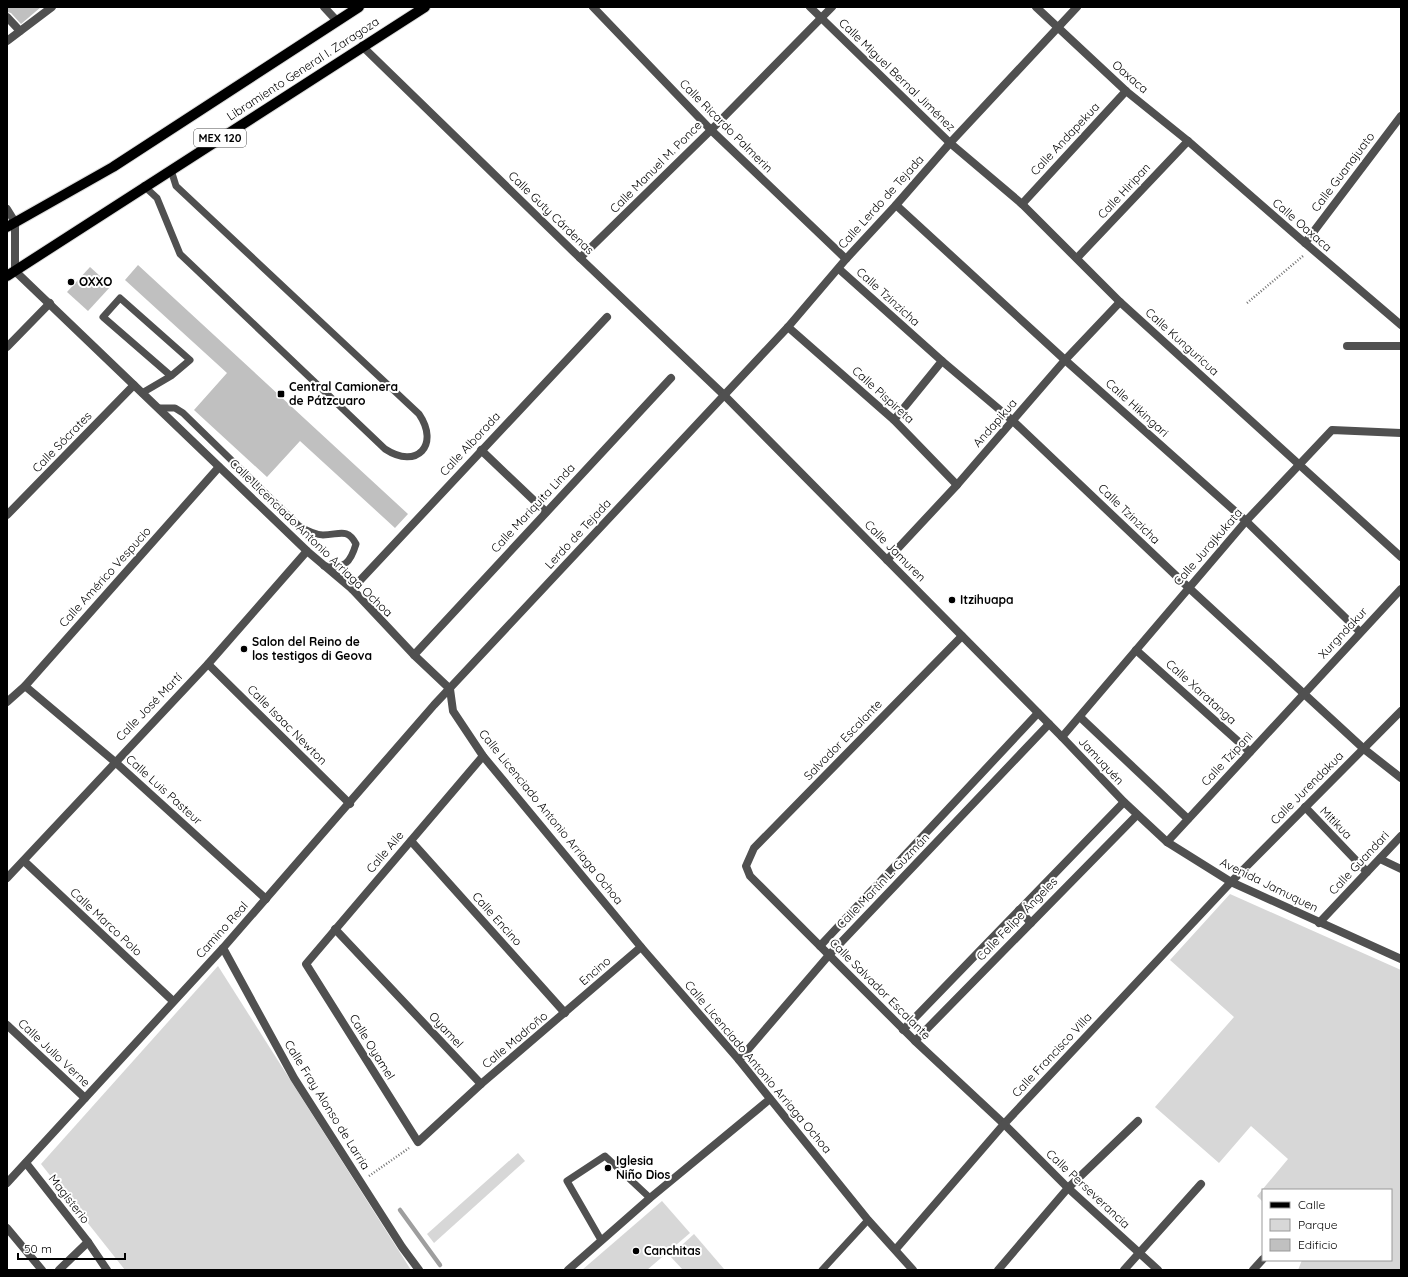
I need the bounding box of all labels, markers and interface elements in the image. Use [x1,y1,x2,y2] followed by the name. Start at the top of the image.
[224,14,382,124] street label: Libramiento General I. Zaragoza
[836,15,959,134] street label: Calle Miguel Bernal Jiménez
[1109,57,1151,96] street label: Oaxaca
[677,76,776,175] street label: Calle Ricardo Palmerin
[1027,99,1102,178] street label: Calle Andapekua
[607,117,705,216] street label: Calle Manuel M. Ponce
[194,129,246,147] road number: MEX 120
[1308,129,1377,214] street label: Calle Guanajuato
[835,152,927,252] street label: Calle Lerdo de Tejada
[1094,160,1153,222] street label: Calle Hiripan
[505,168,598,258] street label: Calle Guty Cárdenas
[1270,195,1335,254] street label: Calle Oaxaca
[853,264,923,329] street label: Calle Tzinzicha
[79,274,112,289] place label: OXXO
[66,277,76,287] marker: OXXO
[1142,305,1222,379] street label: Calle Kunguricua
[849,363,917,426] street label: Calle Pispireta
[1103,375,1172,440] street label: Calle Hikingari
[289,379,398,408] place label: Central Camionera de Pátzcuaro
[276,389,286,399] marker: Central Camionera de Pátzcuaro
[969,395,1020,450] street label: Andapikua
[29,408,95,475] street label: Calle Sócrates
[436,409,503,479] street label: Calle Alborada
[227,456,396,620] street label: Calle Licenciado Antonio Arriaga Ochoa
[487,460,578,555] street label: Calle Mariquita Linda
[1095,480,1163,547] street label: Calle Tzinzicha
[541,496,614,572] street label: Lerdo de Tejada
[1170,505,1245,588] street label: Calle Jurajkukata
[862,517,929,584] street label: Calle Jamuren
[55,523,154,630] street label: Calle Américo Vespucio
[960,592,1014,607] place label: Itzihuapa
[947,595,957,605] marker: Itzihuapa
[1315,603,1371,662] street label: Xurgndakur
[252,634,372,663] place label: Salon del Reino de los testigos di Geova
[239,644,249,654] marker: Salon del Reino de los testigos di Geova
[1163,656,1240,727] street label: Calle Xaratanga
[112,669,185,744] street label: Calle José Martí
[244,682,330,768] street label: Calle Isaac Newton
[800,696,885,783] street label: Salvador Escalante
[476,726,627,907] street label: Calle Licenciado Antonio Arriaga Ochoa
[1198,728,1256,789] street label: Calle Tzipani
[1076,734,1127,788] street label: Jamuquén
[1267,748,1346,827] street label: Calle Jurendakua
[123,751,206,828] street label: Calle Luis Pasteur
[1317,803,1356,842] street label: Mitikua
[363,827,407,876] street label: Calle Aile
[1325,828,1392,898] street label: Calle Guandari
[833,830,932,932] street label: Calle Martín L. Guzmán
[1218,854,1321,915] street label: Avenida Jamuquen
[973,873,1061,964] street label: Calle Felipe Ángeles
[67,884,145,959] street label: Calle Marco Polo
[469,889,525,949] street label: Calle Encino
[192,898,251,961] street label: Camino Real
[827,935,934,1042] street label: Calle Salvador Escalante
[576,953,613,988] street label: Encino
[682,977,835,1156] street label: Calle Licenciado Antonio Arriaga Ochoa
[479,1008,550,1071] street label: Calle Madroño
[426,1009,467,1051] street label: Oyamel
[1008,1009,1095,1100] street label: Calle Francisco Villa
[346,1011,398,1082] street label: Calle Oyamel
[15,1015,94,1090] street label: Calle Julio Verne
[281,1037,374,1172] street label: Calle Fray Alonso de Larria
[1043,1146,1133,1231] street label: Calle Perseverancia
[616,1153,671,1182] place label: Iglesia Niño Dios
[603,1163,613,1173] marker: Iglesia Niño Dios
[46,1171,93,1226] street label: Magisterio
[1262,1189,1392,1261] legend
[1298,1197,1326,1212] text: Calle
[1298,1217,1338,1232] text: Parque
[18,1235,125,1261] scale bar
[1298,1237,1338,1252] text: Edificio
[24,1241,52,1256] text: 50 m
[644,1243,701,1258] place label: Canchitas
[631,1246,641,1256] marker: Canchitas

